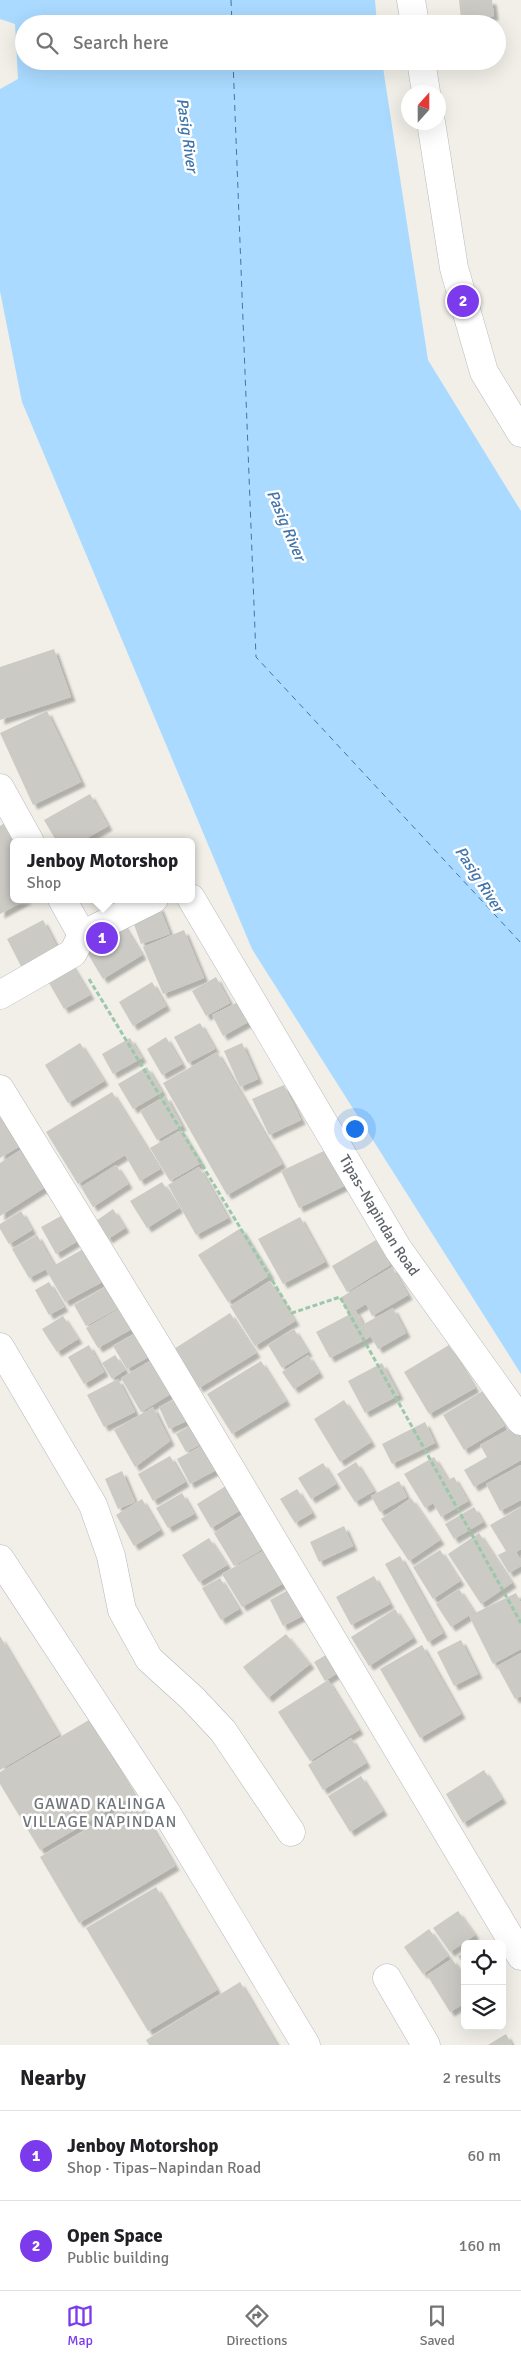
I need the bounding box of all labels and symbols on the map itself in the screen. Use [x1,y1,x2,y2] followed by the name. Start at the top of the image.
[401,85,446,130] north arrow
[172,97,202,176] water label: Pasig River
[447,282,479,320] pin: 2
[262,487,311,566] water label: Pasig River
[450,843,509,918] water label: Pasig River
[86,919,118,957] pin: 1
[342,1116,368,1142] your location
[335,1152,423,1279] street label: Tipas–Napindan Road
[23,1794,177,1832] district label: GAWAD KALINGA VILLAGE NAPINDAN

